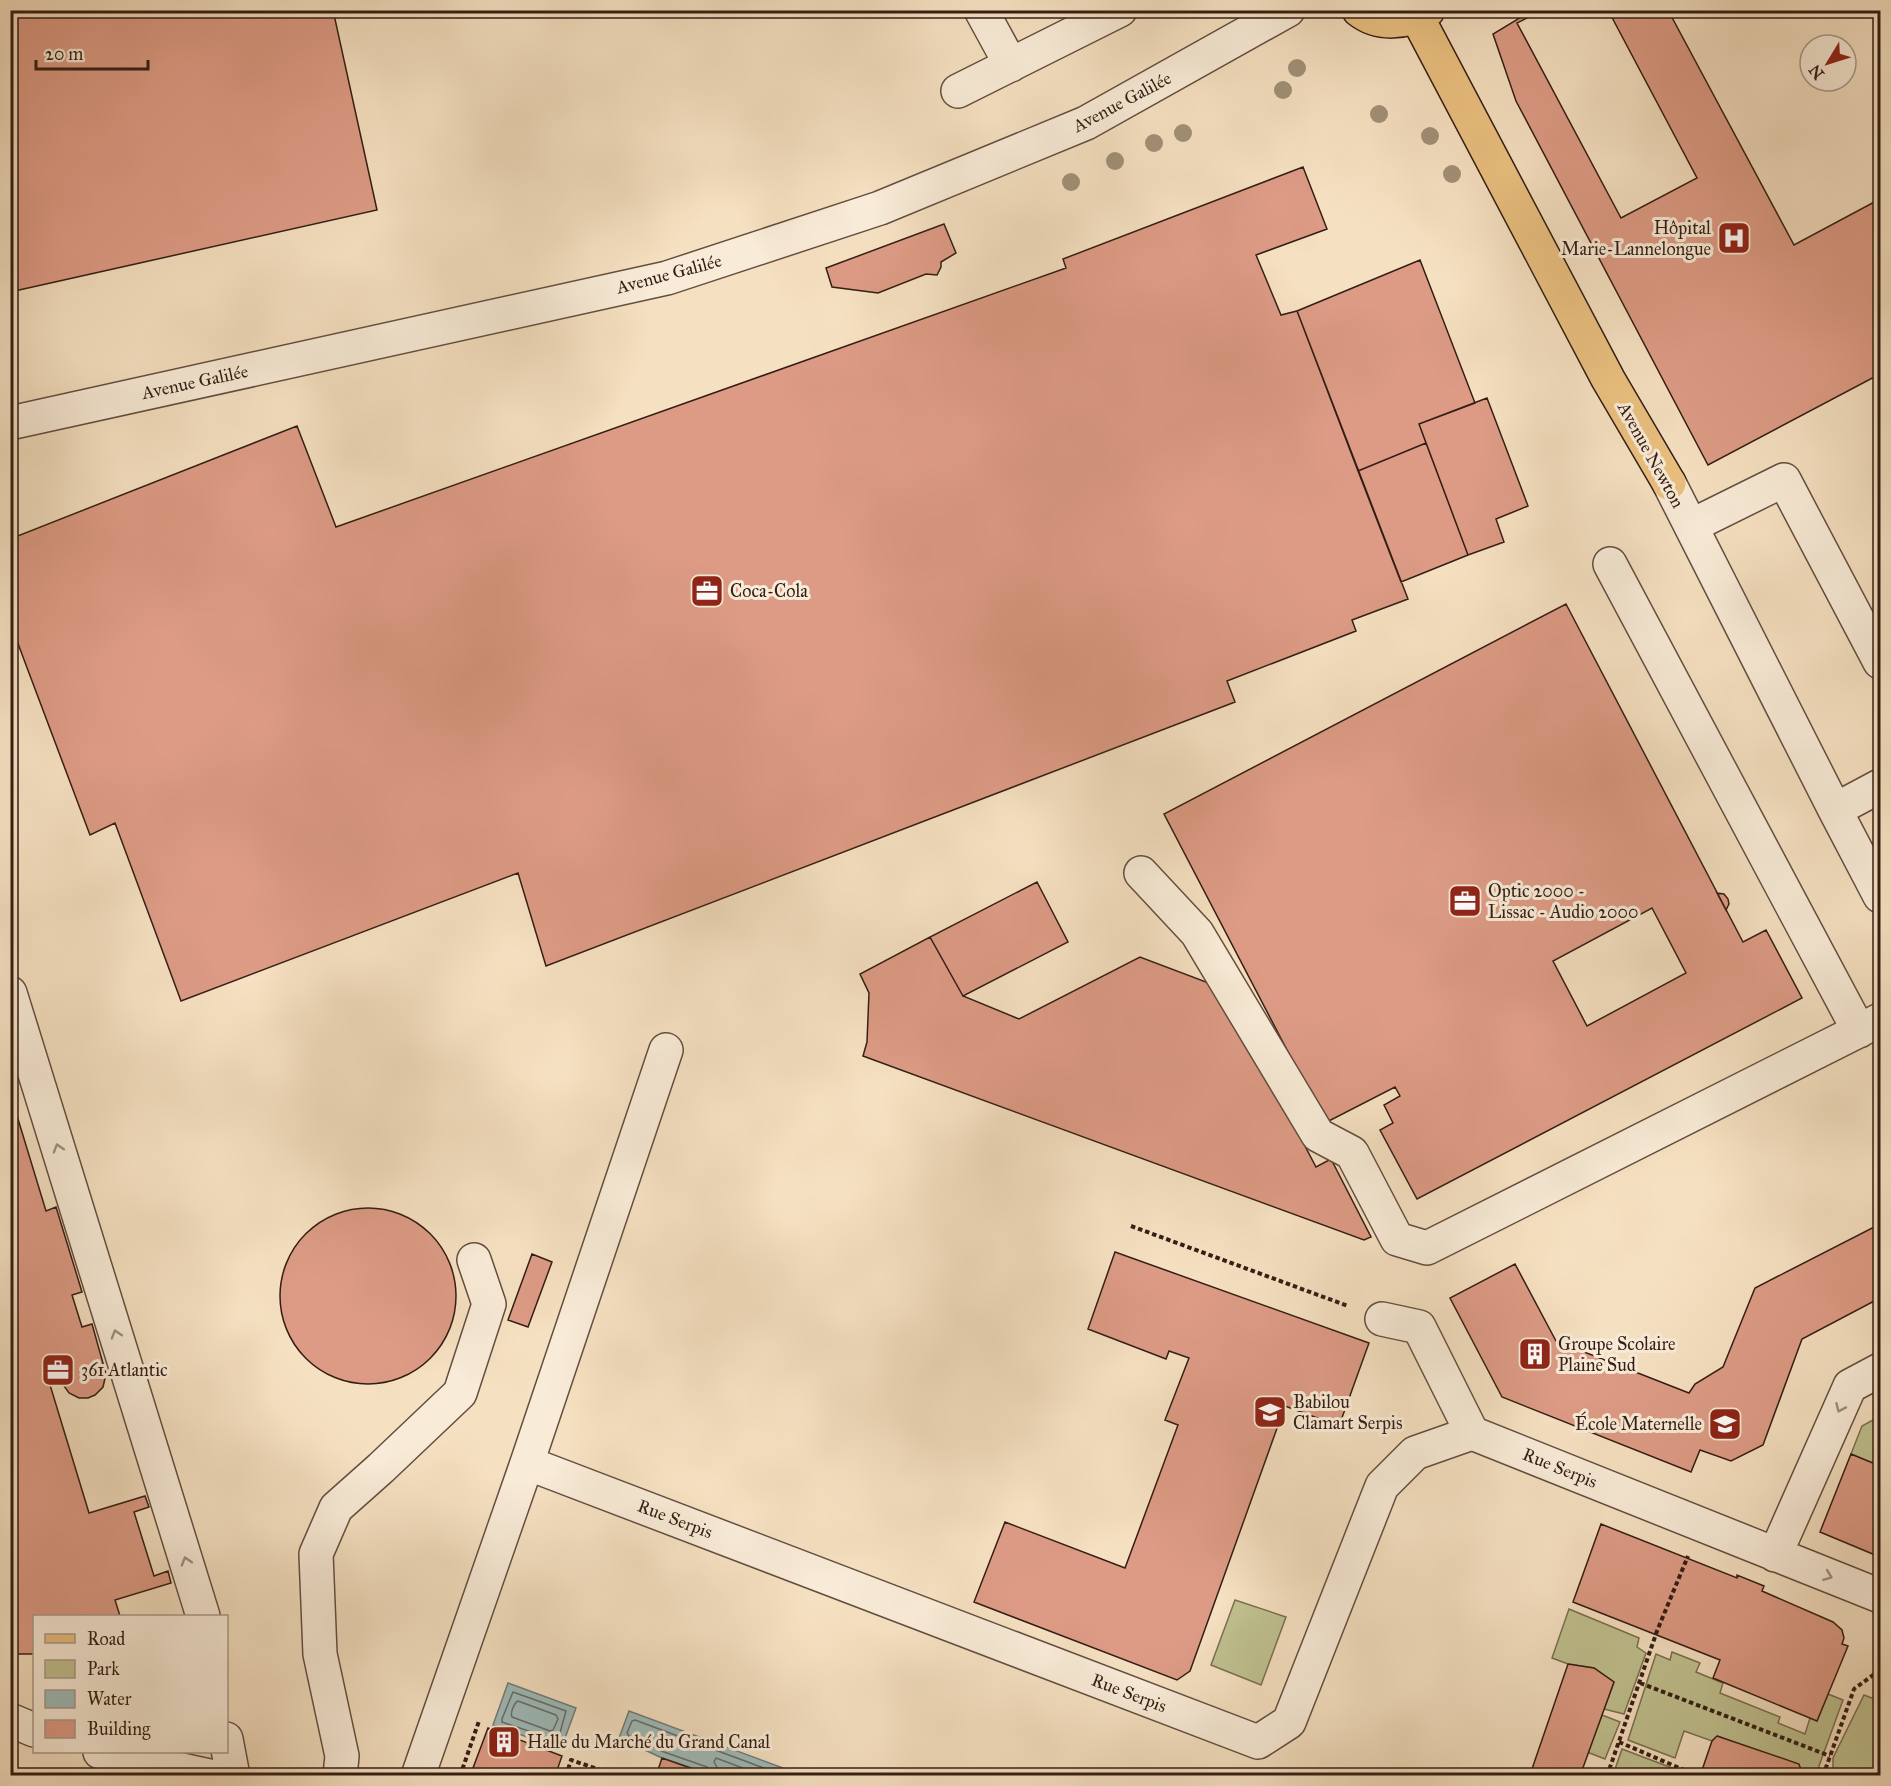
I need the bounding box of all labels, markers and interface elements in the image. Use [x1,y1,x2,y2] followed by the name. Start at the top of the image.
[36,33,148,71] scale bar
[1798,33,1858,93] north arrow
[45,43,83,65] text: 20 m
[1805,60,1828,83] text: N
[1068,67,1175,138] street label: Avenue Galilée
[1561,217,1711,261] place label: Hôpital Marie-Lannelongue
[1716,220,1752,256] hospital icon: Hôpital Marie-Lannelongue
[613,249,724,299] street label: Avenue Galilée
[139,360,250,404] street label: Avenue Galilée
[1612,397,1689,512] street label: Avenue Newton
[689,573,725,609] office icon: Coca-Cola
[730,580,808,602] place label: Coca-Cola
[1488,880,1639,923] place label: Optic 2000 - Lissac - Audio 2000
[1447,883,1483,919] office icon: Optic 2000 - Lissac - Audio 2000
[53,1143,66,1154] one-way arrow
[111,1329,123,1340] one-way arrow
[1558,1333,1676,1376] place label: Groupe Scolaire Plaine Sud
[1517,1336,1553,1372] building icon: Groupe Scolaire Plaine Sud
[40,1352,76,1388] office icon: 361 Atlantic
[81,1359,168,1381] place label: 361 Atlantic
[1293,1391,1403,1434] place label: Babilou Clamart Serpis
[1252,1394,1288,1430] school or university icon: Babilou Clamart Serpis
[1835,1401,1847,1412] one-way arrow
[1707,1406,1743,1442] school or university icon: École Maternelle
[1575,1411,1702,1435] place label: École Maternelle
[1519,1443,1601,1493] street label: Rue Serpis
[634,1495,716,1543] street label: Rue Serpis
[181,1556,193,1567] one-way arrow
[1822,1568,1832,1581] one-way arrow
[33,1615,228,1753] legend
[87,1628,125,1650] text: Road
[87,1658,120,1680] text: Park
[1088,1669,1170,1717] street label: Rue Serpis
[87,1688,132,1710] text: Water
[87,1718,151,1741] text: Building
[486,1724,522,1760] building icon: Halle du Marché du Grand Canal
[527,1731,770,1753] place label: Halle du Marché du Grand Canal

